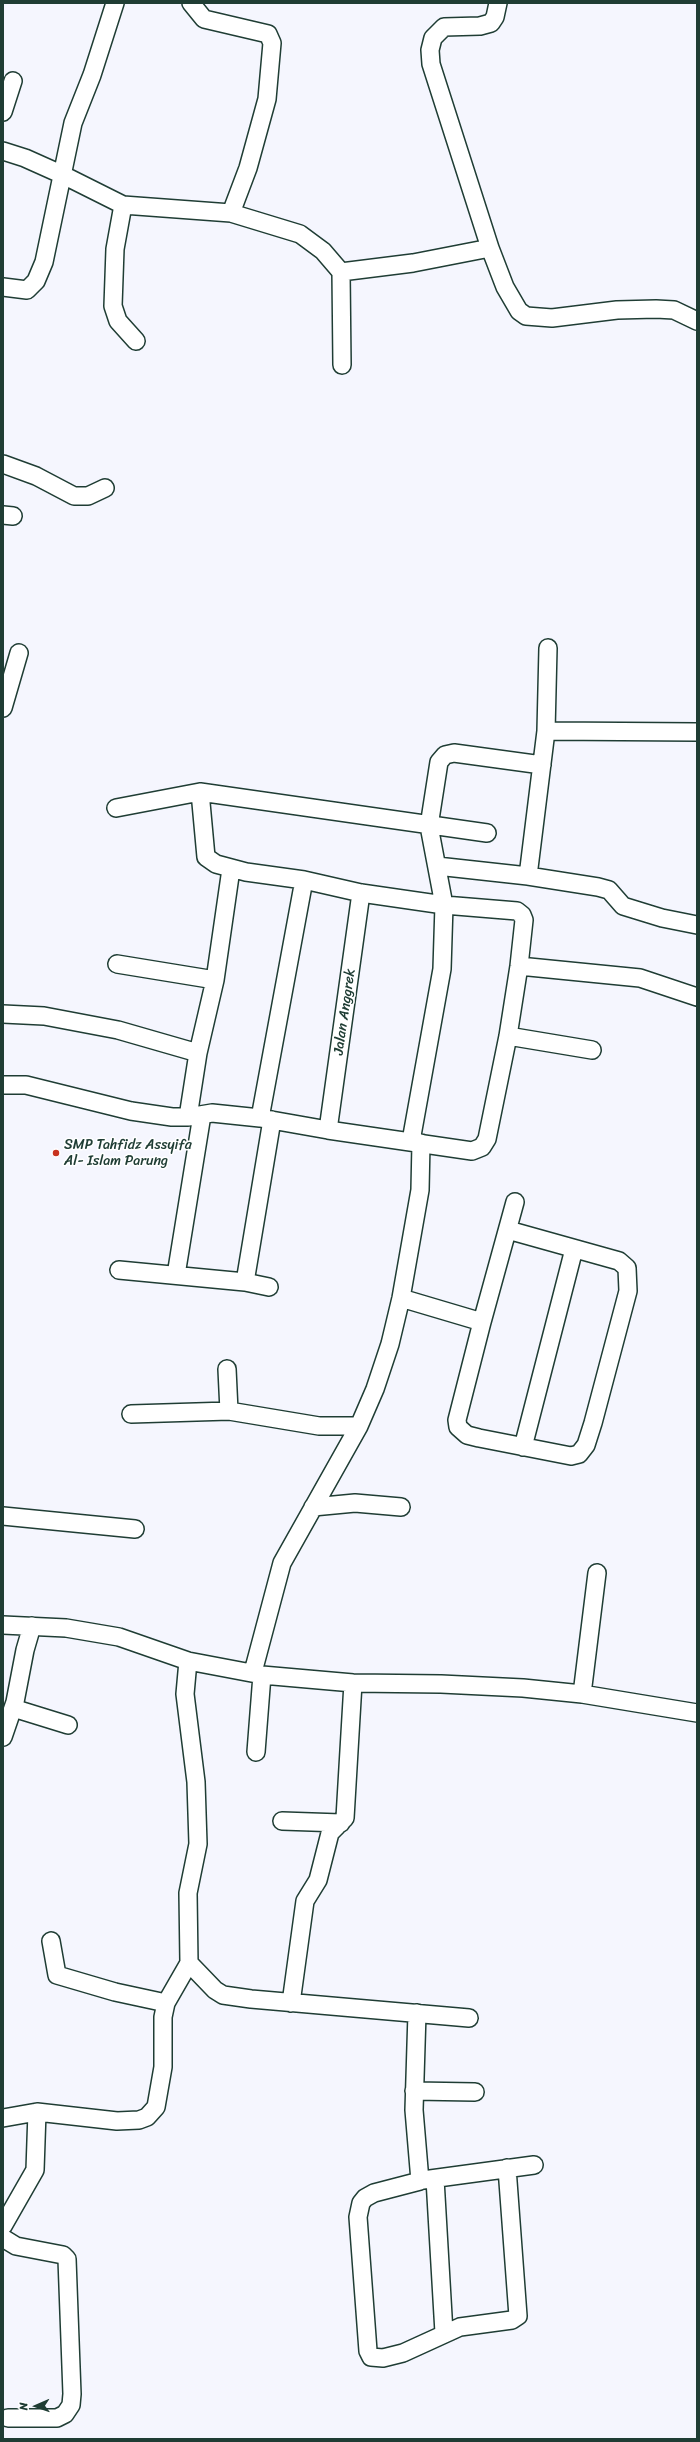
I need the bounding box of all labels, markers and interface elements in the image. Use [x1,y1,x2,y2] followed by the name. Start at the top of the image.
[331,968,359,1056] street label: Jalan Anggrek
[64,1137,192,1170] place label: SMP Tahfidz Assyifa Al- Islam Parung
[51,1148,61,1158] marker: SMP Tahfidz Assyifa Al- Islam Parung
[16,2386,56,2426] north arrow
[14,2402,33,2411] text: N

